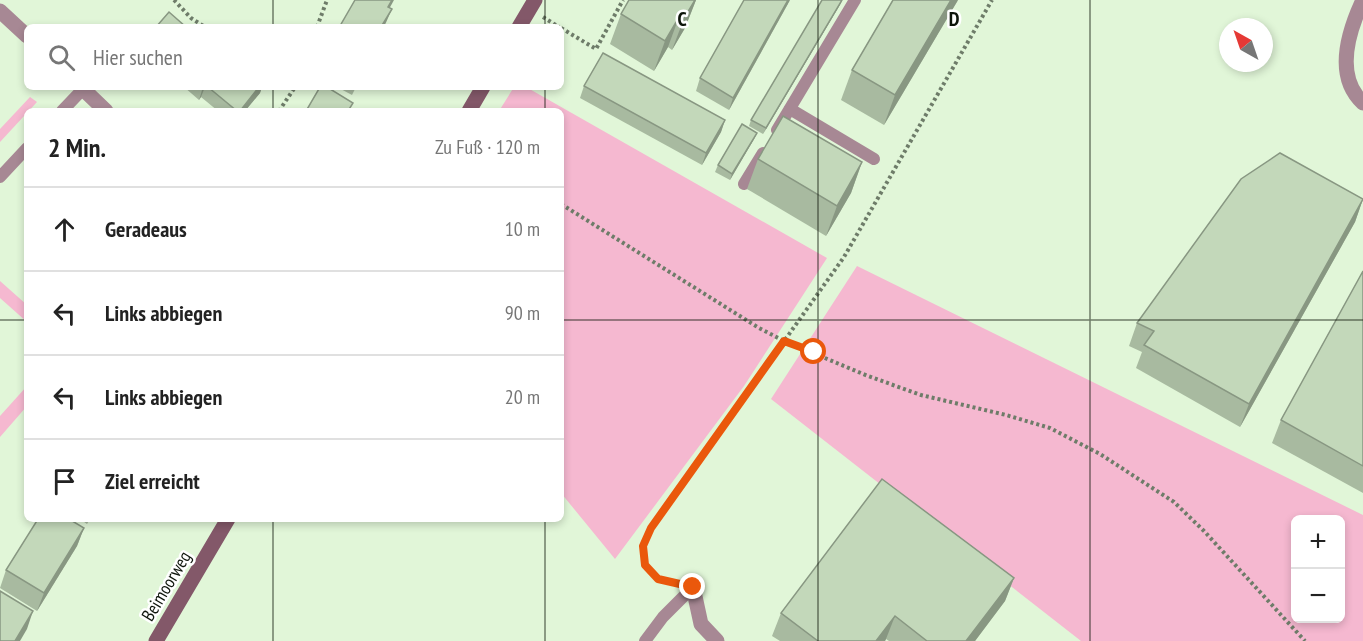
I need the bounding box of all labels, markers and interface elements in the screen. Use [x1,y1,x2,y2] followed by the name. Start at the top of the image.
[677,6,687,32] text: C
[949,6,960,32] text: D
[1219,18,1273,72] north arrow
[24,24,564,90] search box
[45,41,78,74] icon: search
[93,43,183,71] text: Hier suchen
[48,131,106,164] text: 2 Min.
[435,134,540,160] text: Zu Fuß · 120 m
[48,213,81,246] icon: ahead
[105,215,187,243] text: Geradeaus
[505,216,540,242] text: 10 m
[48,297,81,330] icon: left
[105,299,222,327] text: Links abbiegen
[505,300,540,326] text: 90 m
[800,338,826,364] route start
[48,381,81,414] icon: left
[105,383,222,411] text: Links abbiegen
[505,384,540,410] text: 20 m
[48,465,81,498] icon: arrive
[105,467,200,495] text: Ziel erreicht
[1291,515,1345,623] map controls
[1291,515,1345,569] button: +
[136,547,196,625] street label: Beimoorweg
[1291,569,1345,623] button: −
[679,573,705,599] route end

